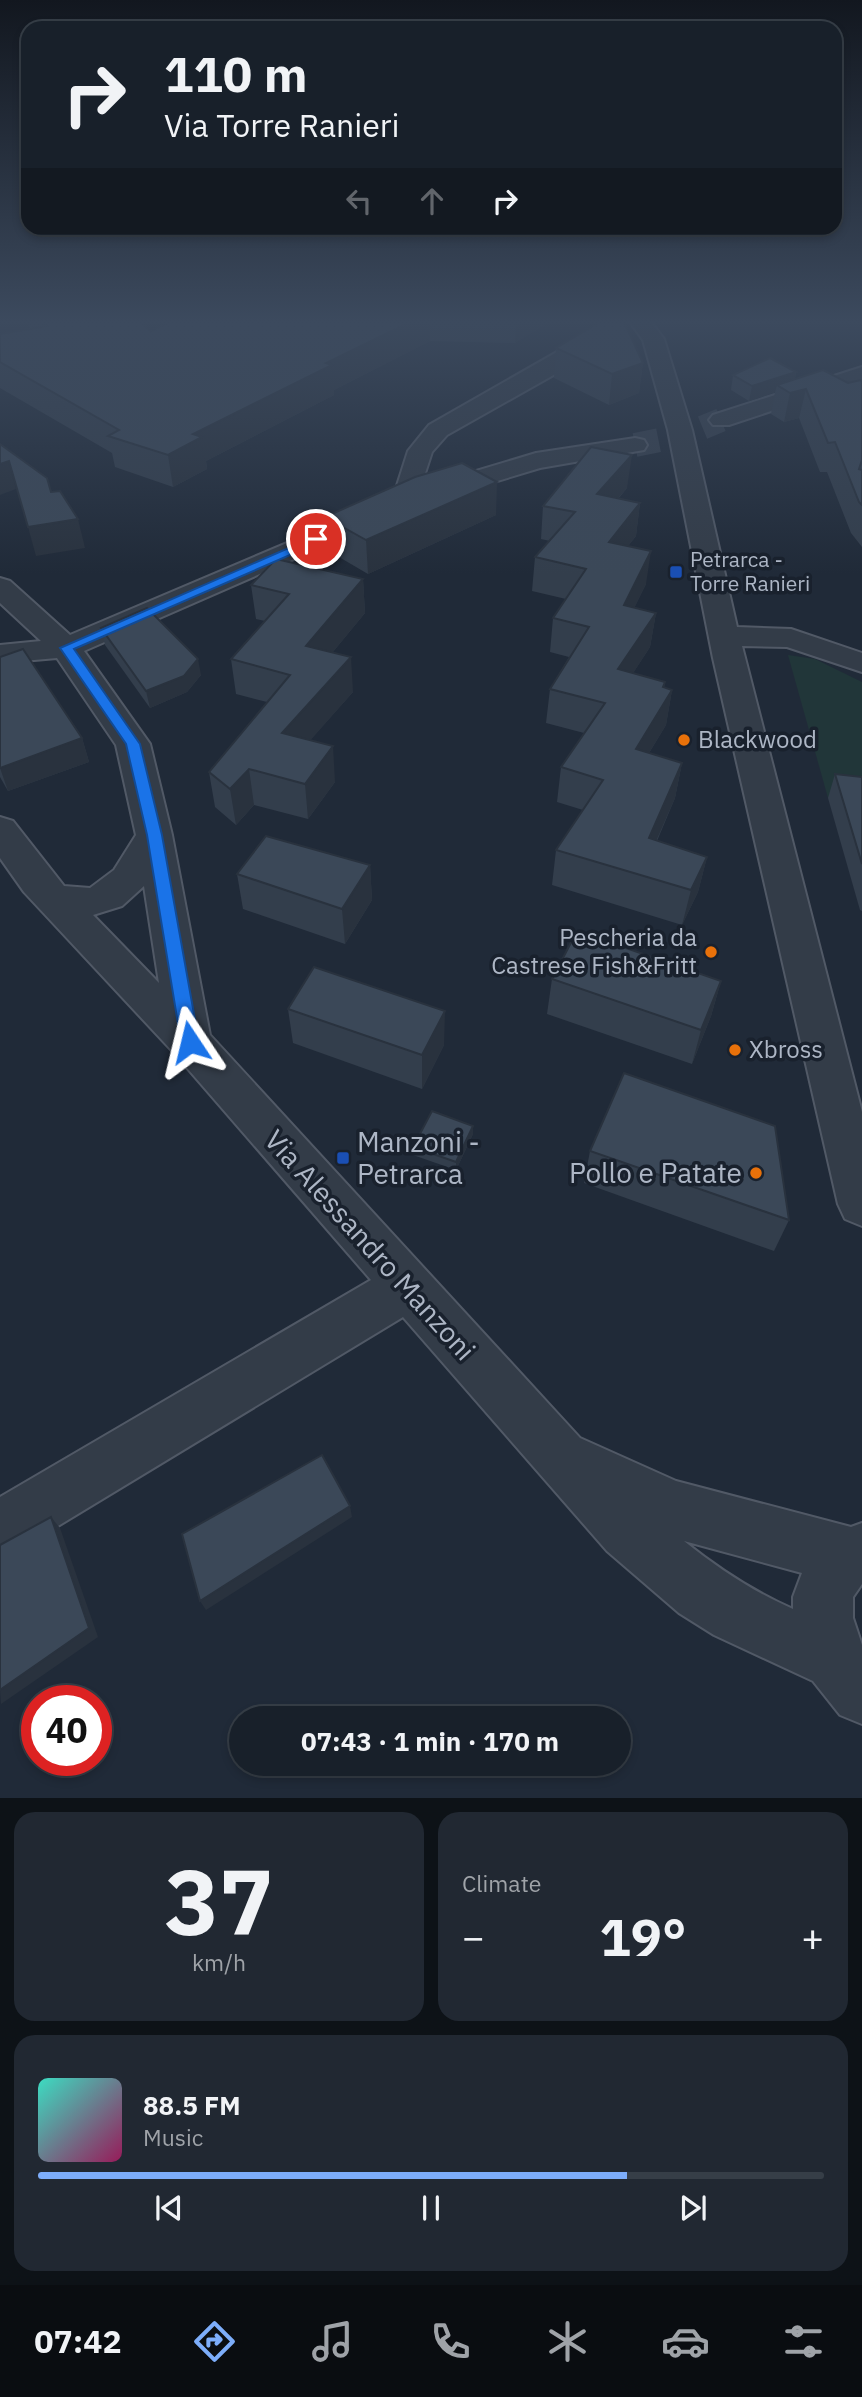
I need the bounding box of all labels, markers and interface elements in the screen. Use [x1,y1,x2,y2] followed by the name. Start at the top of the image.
[164,42,308,105] text: 110 m
[49,49,140,140] icon: right
[164,104,399,146] text: Via Torre Ranieri
[340,182,378,220] icon: left
[413,182,451,220] icon: ahead
[486,182,524,220] icon: right
[286,509,346,569] pin
[297,520,335,558] icon: arrive
[690,545,810,597] place label: Petrarca - Torre Ranieri
[668,564,684,580] marker: Petrarca - Torre Ranieri
[698,723,817,755] place label: Blackwood
[676,732,692,748] marker: Blackwood
[491,921,697,981] place label: Pescheria da Castrese Fish&Fritt
[703,944,719,960] marker: Pescheria da Castrese Fish&Fritt
[153,1005,227,1079] position arrow
[749,1033,823,1065] place label: Xbross
[727,1042,743,1058] marker: Xbross
[257,1122,484,1368] street label: Via Alessandro Manzoni
[357,1123,480,1192] place label: Manzoni - Petrarca
[335,1150,351,1166] marker: Manzoni - Petrarca
[569,1154,742,1191] place label: Pollo e Patate
[748,1165,764,1181] marker: Pollo e Patate
[21,1685,112,1776] speed limit sign: 40
[301,1724,559,1758] text: 07:43 · 1 min · 170 m
[164,1842,274,1960] text: 37
[462,1868,541,1898] text: Climate
[600,1903,686,1970] text: 19°
[462,1912,485,1961] text: −
[801,1912,824,1961] text: +
[192,1947,246,1977] text: km/h
[143,2088,241,2122] text: 88.5 FM
[143,2122,203,2152] text: Music
[150,2189,188,2227] icon: previous
[412,2189,450,2227] icon: pause
[674,2189,712,2227] icon: next
[190,2317,239,2366] icon: directions
[308,2317,357,2366] icon: music
[426,2317,475,2366] icon: phone
[543,2317,592,2366] icon: climate
[661,2317,710,2366] icon: car
[779,2317,828,2366] icon: filters
[34,2320,122,2362] text: 07:42

